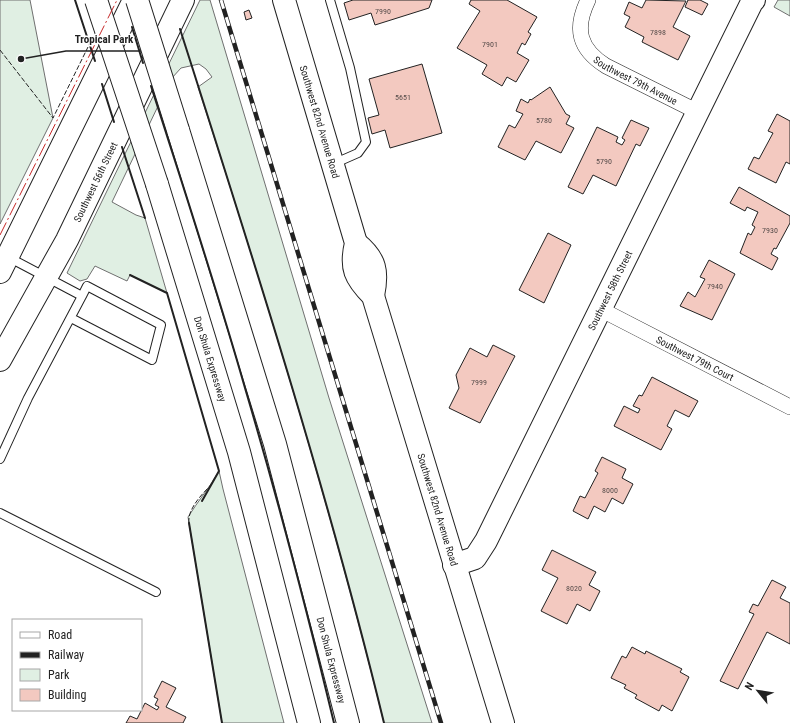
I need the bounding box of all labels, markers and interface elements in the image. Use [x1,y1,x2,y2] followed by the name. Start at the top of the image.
[375,7,391,16] house number: 7990
[66,28,141,51] callout: Tropical Park
[650,28,666,37] house number: 7898
[75,33,134,46] text: Tropical Park
[482,40,498,49] house number: 7901
[592,54,680,106] street label: Southwest 79th Avenue
[298,64,342,179] street label: Southwest 82nd Avenue Road
[395,93,411,102] house number: 5651
[536,116,552,125] house number: 5780
[71,140,119,224] street label: Southwest 56th Street
[596,157,612,166] house number: 5790
[762,226,778,235] house number: 7930
[585,249,634,332] street label: Southwest 58th Street
[707,282,723,291] house number: 7940
[192,315,229,403] street label: Don Shula Expressway
[654,334,736,383] street label: Southwest 79th Court
[471,378,487,387] house number: 7999
[416,452,460,567] street label: Southwest 82nd Avenue Road
[602,486,618,495] house number: 8000
[566,584,582,593] house number: 8020
[315,616,348,704] street label: Don Shula Expressway
[12,619,142,711] legend
[48,628,72,642] text: Road
[48,648,84,662] text: Railway
[48,668,70,682] text: Park
[738,671,778,711] north arrow
[742,680,757,692] text: N
[48,688,86,702] text: Building

